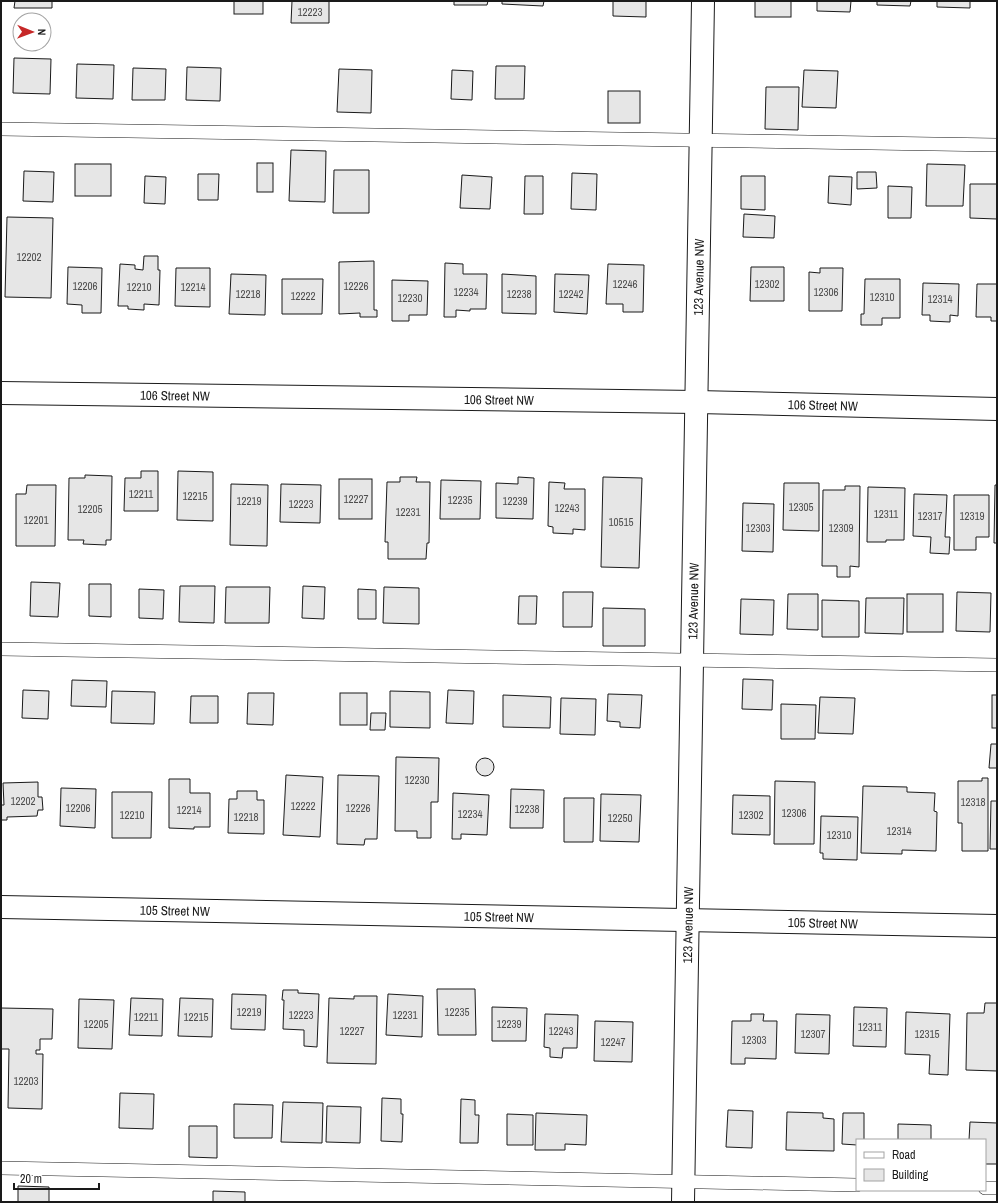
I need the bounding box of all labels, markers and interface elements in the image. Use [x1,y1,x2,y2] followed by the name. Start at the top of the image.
[297,5,323,19] house number: 12223
[12,12,52,52] north arrow
[35,29,49,36] text: N
[689,239,708,316] street label: 123 Avenue NW
[16,250,42,264] house number: 12202
[612,277,638,291] house number: 12246
[754,277,780,291] house number: 12302
[72,279,98,293] house number: 12206
[343,279,369,293] house number: 12226
[126,280,152,294] house number: 12210
[180,280,206,294] house number: 12214
[453,285,479,299] house number: 12234
[813,285,839,299] house number: 12306
[235,287,261,301] house number: 12218
[506,287,532,301] house number: 12238
[558,287,584,301] house number: 12242
[290,289,316,303] house number: 12222
[869,290,895,304] house number: 12310
[397,291,423,305] house number: 12230
[927,292,953,306] house number: 12314
[140,386,210,404] street label: 106 Street NW
[464,390,534,408] street label: 106 Street NW
[788,396,858,414] street label: 106 Street NW
[129,487,153,501] house number: 12211
[182,489,208,503] house number: 12215
[343,492,369,506] house number: 12227
[447,493,473,507] house number: 12235
[236,494,262,508] house number: 12219
[502,494,528,508] house number: 12239
[288,497,314,511] house number: 12223
[788,500,814,514] house number: 12305
[554,501,580,515] house number: 12243
[77,502,103,516] house number: 12205
[395,505,421,519] house number: 12231
[874,507,898,521] house number: 12311
[917,509,943,523] house number: 12317
[959,509,985,523] house number: 12319
[23,513,49,527] house number: 12201
[608,515,634,529] house number: 10515
[745,521,771,535] house number: 12303
[828,521,854,535] house number: 12309
[684,562,702,640] street label: 123 Avenue NW
[404,773,430,787] house number: 12230
[10,794,36,808] house number: 12202
[960,795,986,809] house number: 12318
[290,799,316,813] house number: 12222
[65,801,91,815] house number: 12206
[345,801,371,815] house number: 12226
[514,802,540,816] house number: 12238
[176,803,202,817] house number: 12214
[781,806,807,820] house number: 12306
[457,807,483,821] house number: 12234
[119,808,145,822] house number: 12210
[738,808,764,822] house number: 12302
[233,810,259,824] house number: 12218
[607,811,633,825] house number: 12250
[886,824,912,838] house number: 12314
[826,828,852,842] house number: 12310
[678,886,697,964] street label: 123 Avenue NW
[140,901,210,919] street label: 105 Street NW
[464,907,534,926] street label: 105 Street NW
[788,914,858,932] street label: 105 Street NW
[236,1005,262,1019] house number: 12219
[444,1005,470,1019] house number: 12235
[288,1008,314,1022] house number: 12223
[392,1008,418,1022] house number: 12231
[134,1010,158,1024] house number: 12211
[183,1010,209,1024] house number: 12215
[83,1017,109,1031] house number: 12205
[496,1017,522,1031] house number: 12239
[858,1020,882,1034] house number: 12311
[339,1024,365,1038] house number: 12227
[548,1024,574,1038] house number: 12243
[800,1027,826,1041] house number: 12307
[914,1027,940,1041] house number: 12315
[741,1033,767,1047] house number: 12303
[600,1035,626,1049] house number: 12247
[13,1074,39,1088] house number: 12203
[856,1139,986,1191] legend
[892,1147,916,1163] text: Road
[14,1165,99,1191] scale bar
[892,1167,929,1183] text: Building
[20,1171,42,1187] text: 20 m

